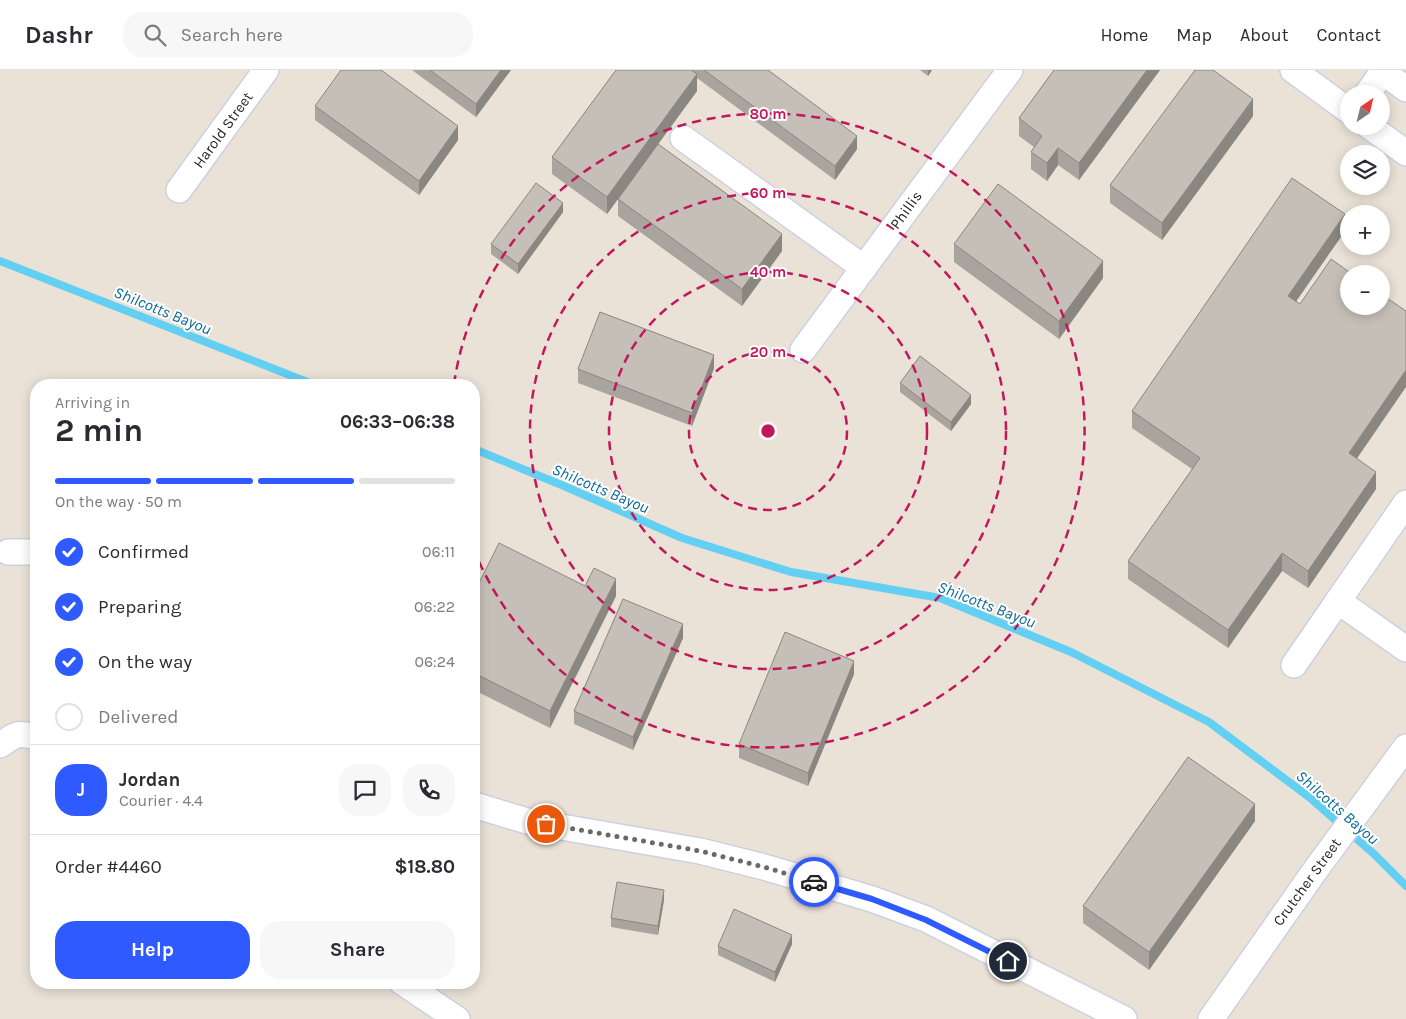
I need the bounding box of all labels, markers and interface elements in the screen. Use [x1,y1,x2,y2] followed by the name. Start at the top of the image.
[123,12,473,57] search box
[25,21,93,49] text: Dashr
[141,21,169,49] icon: search
[181,24,283,46] text: Search here
[1100,24,1148,46] text: Home
[1176,24,1212,46] text: Map
[1240,24,1289,46] text: About
[1317,24,1381,46] text: Contact
[1340,85,1390,135] north arrow
[1340,85,1390,315] map controls
[189,88,257,172] street label: Harold Street
[749,105,787,123] text: 80 m
[1340,145,1390,195] button: layers
[750,184,786,202] text: 60 m
[886,187,926,233] street label: Phillis
[1340,205,1390,255] button: +
[750,263,786,281] text: 40 m
[1340,265,1390,315] button: −
[111,282,214,339] water label: Shilcotts Bayou
[750,343,786,361] text: 20 m
[55,393,130,412] text: Arriving in
[340,411,455,433] text: 06:33–06:38
[55,412,143,449] text: 2 min
[759,422,777,440] centre of rings
[549,460,652,517] water label: Shilcotts Bayou
[55,492,182,511] text: On the way · 50 m
[55,538,83,566] icon: check
[98,541,189,563] text: Confirmed
[422,542,455,561] text: 06:11
[935,577,1038,632] water label: Shilcotts Bayou
[55,593,83,621] icon: check
[98,596,181,618] text: Preparing
[414,597,455,616] text: 06:22
[55,648,83,676] icon: check
[98,651,192,673] text: On the way
[414,652,455,671] text: 06:24
[98,706,178,728] text: Delivered
[339,764,391,816] button: chat
[403,764,455,816] button: phone
[1292,766,1383,848] water label: Shilcotts Bayou
[119,769,180,791] text: Jordan
[77,779,85,801] text: J
[119,791,203,810] text: Courier · 4.4
[525,803,567,845] pin
[532,810,560,838] icon: bag
[1269,834,1345,929] street label: Crutcher Street
[55,856,162,878] text: Order #4460
[394,856,455,878] text: $18.80
[789,857,839,907] courier
[800,868,828,896] icon: car
[55,921,250,979] button: Help
[260,921,455,979] button: Share
[987,940,1029,982] pin
[994,947,1022,975] icon: home

